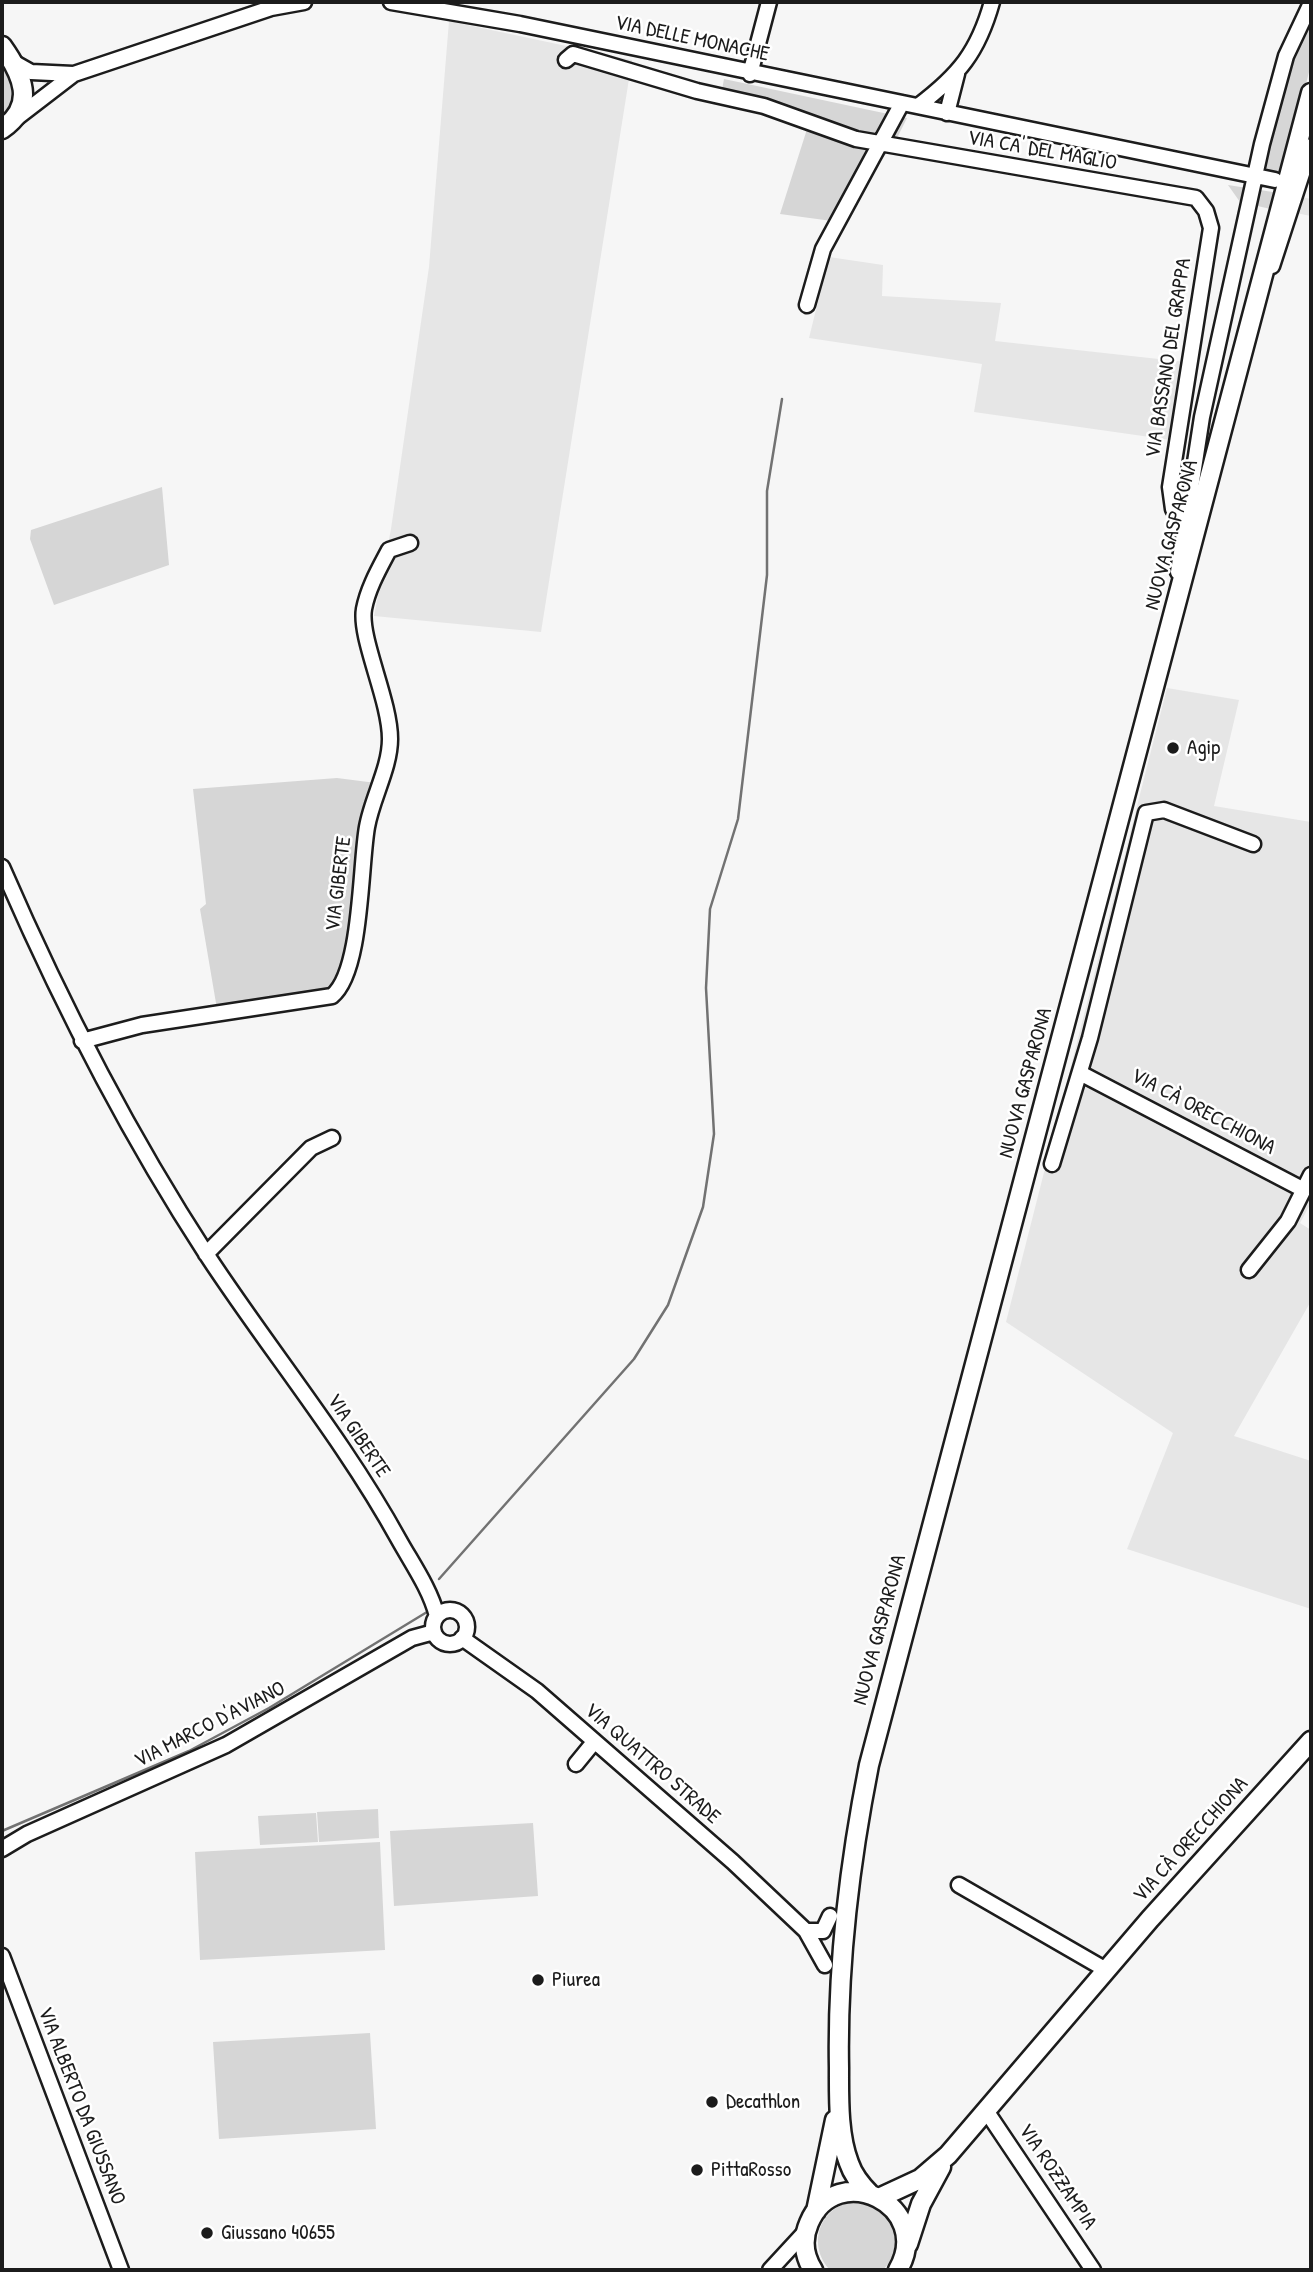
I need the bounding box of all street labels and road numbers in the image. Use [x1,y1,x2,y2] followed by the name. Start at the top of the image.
[613,10,771,68] street label: VIA DELLE MONACHE
[965,125,1119,177] street label: VIA CA' DEL MAGLIO
[1141,256,1197,460] street label: VIA BASSANO DEL GRAPPA
[1140,457,1204,613] street label: NUOVA GASPARONA
[321,835,357,933] street label: VIA GIBERTE
[994,1005,1058,1161] street label: NUOVA GASPARONA
[1127,1063,1279,1161] street label: VIA CÀ ORECCHIONA
[321,1389,395,1483] street label: VIA GIBERTE
[848,1552,912,1708] street label: NUOVA GASPARONA
[131,1676,289,1774] street label: VIA MARCO D'AVIANO
[579,1698,725,1830] street label: VIA QUATTRO STRADE
[1128,1772,1254,1908] street label: VIA CÀ ORECCHIONA
[32,2004,130,2208] street label: VIA ALBERTO DA GIUSSANO
[1012,2119,1102,2235] street label: VIA ROZZAMPIA

